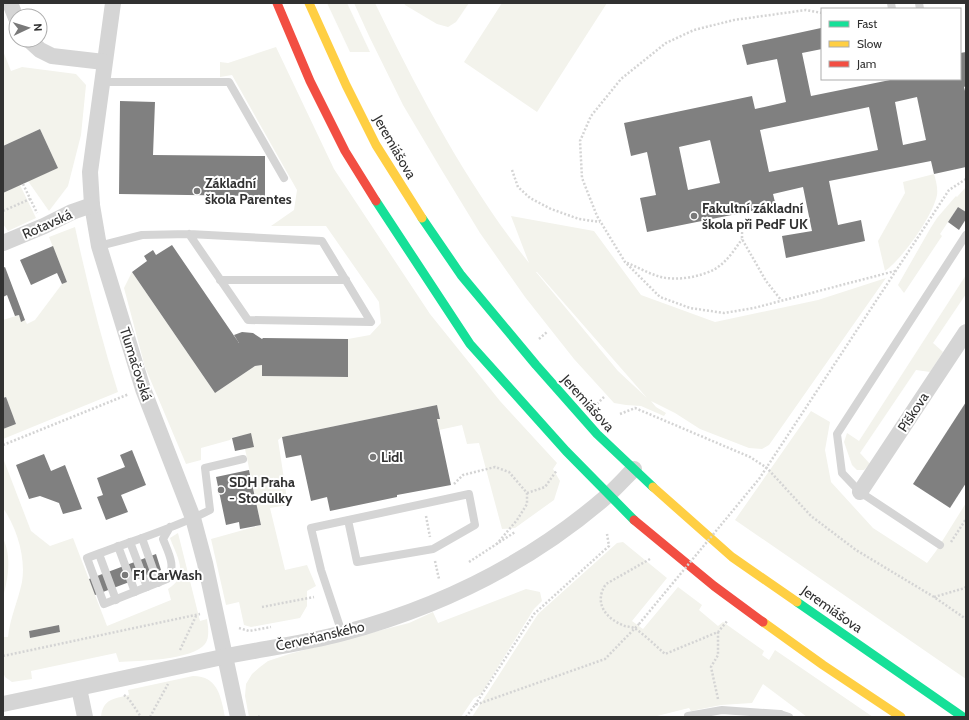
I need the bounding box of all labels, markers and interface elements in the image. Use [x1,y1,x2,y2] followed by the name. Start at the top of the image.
[8,8,48,48] north arrow
[821,8,961,80] legend
[857,16,877,31] text: Fast
[31,23,45,32] text: N
[857,36,882,51] text: Slow
[856,56,876,71] text: Jam
[369,111,421,182] street label: Jeremiášova
[205,174,292,208] place label: Základní škola Parentes
[192,186,202,196] marker: Základní škola Parentes
[702,199,808,233] place label: Fakultní základní škola při PedF UK
[19,205,75,243] street label: Rotavská
[689,211,699,221] marker: Fakultní základní škola při PedF UK
[116,325,156,403] street label: Tlumačovská
[557,370,619,436] street label: Jeremiášova
[894,389,933,435] street label: Píškova
[381,448,403,466] place label: Lidl
[368,452,378,462] marker: Lidl
[229,473,295,507] place label: SDH Praha - Stodůlky
[216,485,226,495] marker: SDH Praha - Stodůlky
[133,566,202,584] place label: F1 CarWash
[120,570,130,580] marker: F1 CarWash
[797,581,866,637] street label: Jeremiášova
[274,617,367,655] street label: Červeňanského

